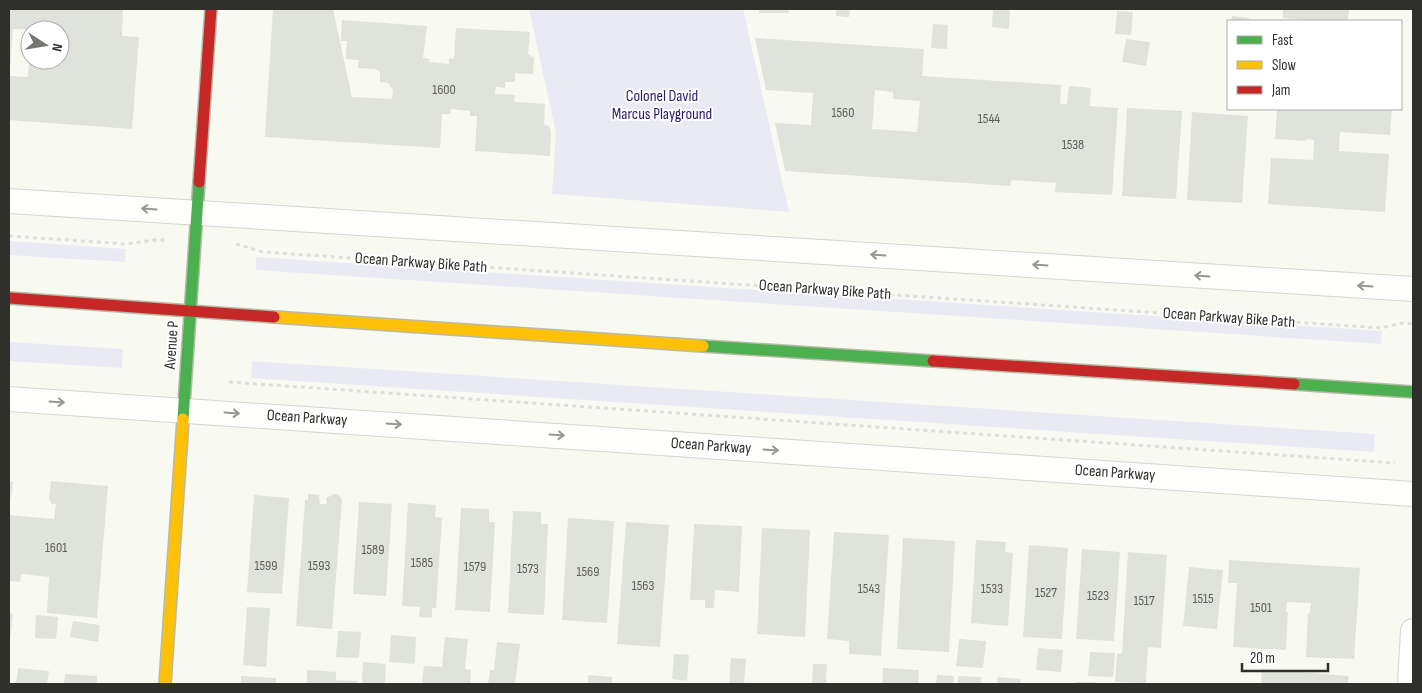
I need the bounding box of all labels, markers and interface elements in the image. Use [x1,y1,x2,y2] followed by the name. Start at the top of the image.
[20,20,70,70] north arrow
[1227,20,1402,110] legend
[1272,31,1294,50] text: Fast
[48,42,66,53] text: N
[1272,56,1296,75] text: Slow
[432,81,456,98] house number: 1600
[1271,81,1290,100] text: Jam
[612,87,712,124] park label: Colonel David Marcus Playground
[832,104,854,121] house number: 1560
[978,110,1000,127] house number: 1544
[1062,136,1084,153] house number: 1538
[141,205,157,214] one-way arrow
[354,249,488,277] street label: Ocean Parkway Bike Path
[870,251,886,260] one-way arrow
[1032,261,1048,270] one-way arrow
[1195,271,1211,280] one-way arrow
[758,276,892,304] street label: Ocean Parkway Bike Path
[1357,281,1373,290] one-way arrow
[1162,304,1296,332] street label: Ocean Parkway Bike Path
[161,320,183,371] street label: Avenue P
[49,397,65,406] one-way arrow
[266,406,348,430] street label: Ocean Parkway
[224,409,240,418] one-way arrow
[386,420,402,429] one-way arrow
[548,431,564,440] one-way arrow
[670,434,752,458] street label: Ocean Parkway
[763,445,779,455] one-way arrow
[1074,461,1156,485] street label: Ocean Parkway
[45,539,67,556] house number: 1601
[362,541,384,558] house number: 1589
[411,554,434,571] house number: 1585
[255,557,277,574] house number: 1599
[308,557,330,574] house number: 1593
[464,558,486,575] house number: 1579
[517,560,539,577] house number: 1573
[577,563,599,580] house number: 1569
[632,577,654,594] house number: 1563
[858,580,880,597] house number: 1543
[981,580,1003,597] house number: 1533
[1035,584,1057,601] house number: 1527
[1087,587,1109,604] house number: 1523
[1192,590,1214,607] house number: 1515
[1134,592,1155,609] house number: 1517
[1250,599,1272,616] house number: 1501
[1242,640,1328,672] scale bar
[1250,649,1275,668] text: 20 m

